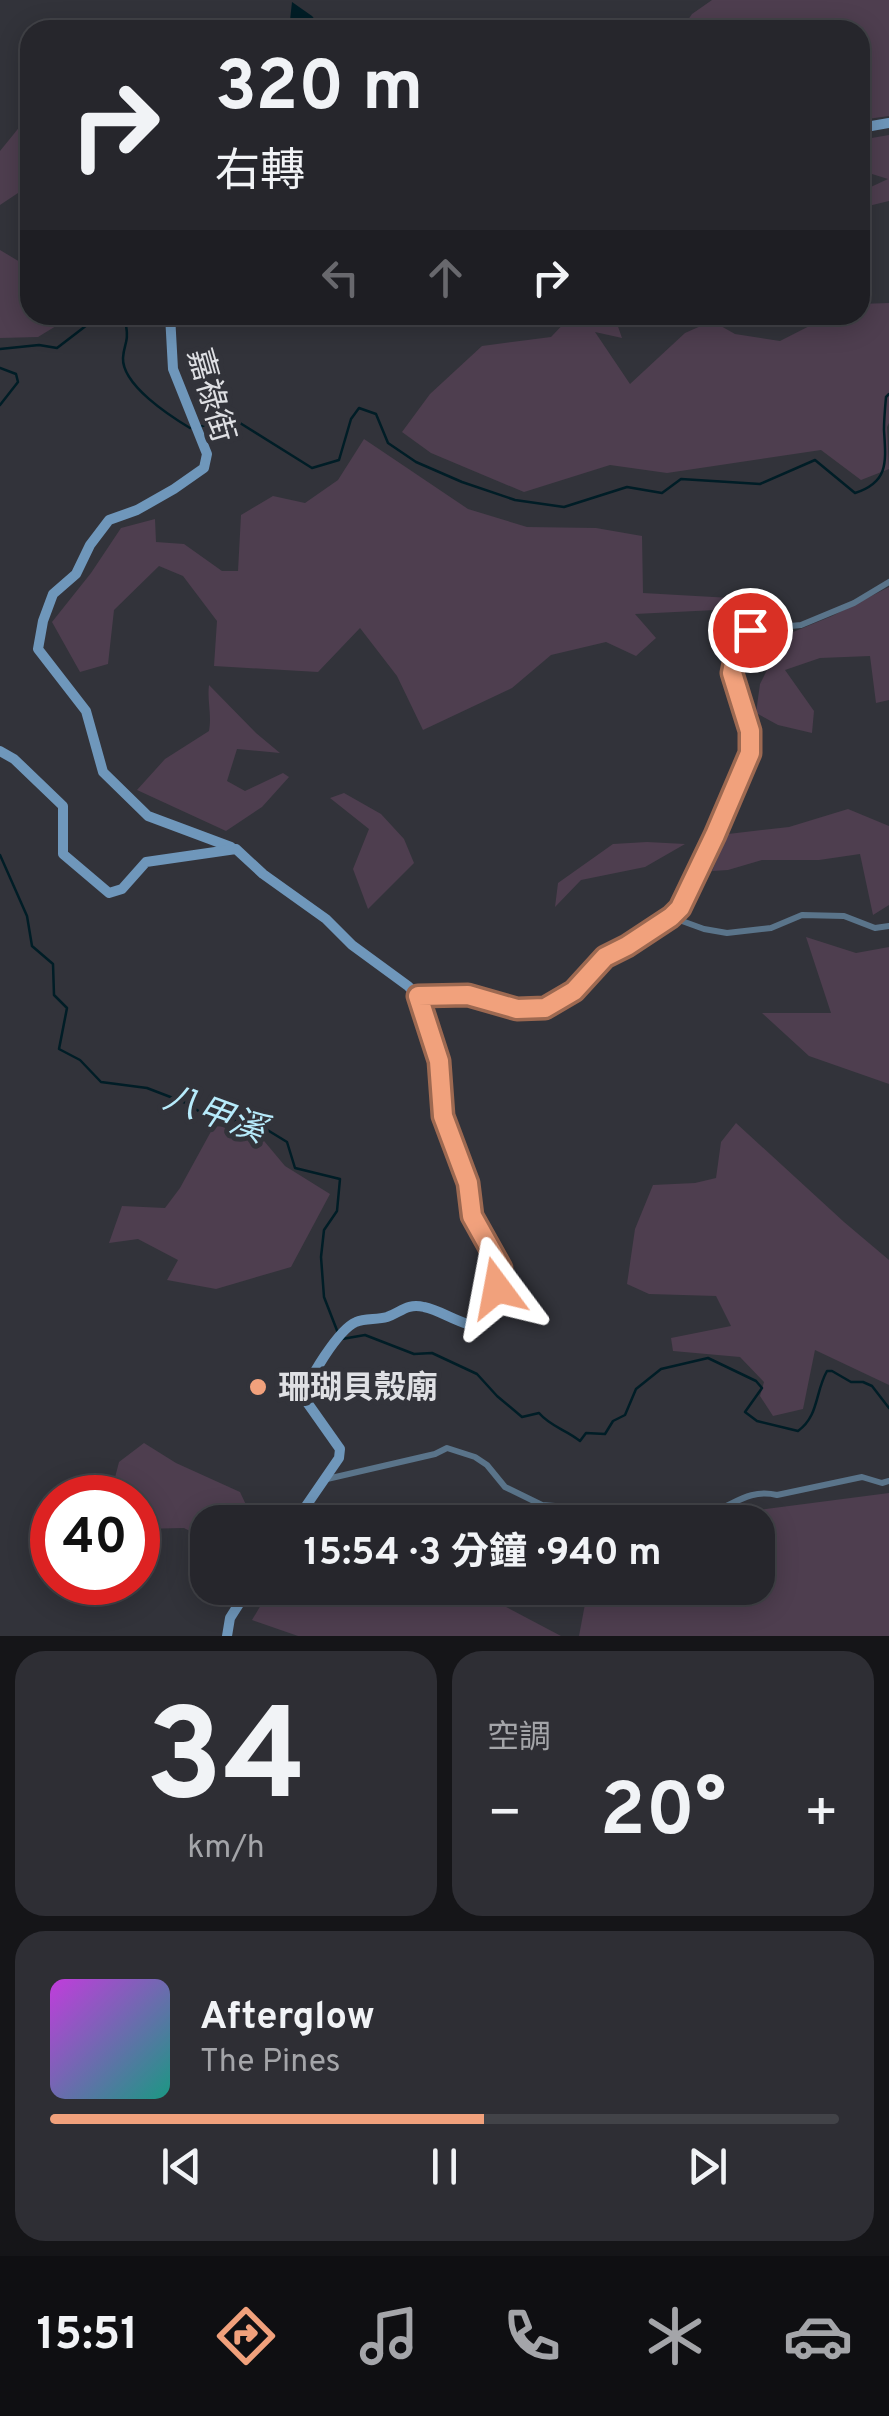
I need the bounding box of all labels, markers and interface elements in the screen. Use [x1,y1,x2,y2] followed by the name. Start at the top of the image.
[215,46,423,135] text: 320 m
[50,60,180,190] icon: right
[215,145,305,202] text: 右轉
[313,250,368,305] icon: left
[418,250,473,305] icon: ahead
[523,250,578,305] icon: right
[177,344,242,447] street label: 嘉祿街
[708,588,793,673] pin
[723,603,778,658] icon: arrive
[157,1077,276,1156] water label: 八甲溪
[445,1236,549,1340] position arrow
[278,1370,438,1410] place label: 珊瑚貝殼廟
[247,1376,269,1398] marker: 珊瑚貝殼廟
[30,1475,160,1605] speed limit sign: 40
[304,1530,661,1579] text: 15:54 · 3 分鐘 · 940 m
[145,1681,307,1846] text: 34
[487,1719,551,1759] text: 空調
[600,1767,726,1862] text: 20°
[487,1781,522,1851] text: −
[804,1781,839,1851] text: +
[187,1829,265,1869] text: km/h
[200,1994,375,2043] text: Afterglow
[200,2043,341,2083] text: The Pines
[154,2139,209,2194] icon: previous
[417,2139,472,2194] icon: pause
[680,2139,735,2194] icon: next
[211,2301,281,2371] icon: directions
[354,2301,424,2371] icon: music
[497,2301,567,2371] icon: phone
[640,2301,710,2371] icon: climate
[783,2301,853,2371] icon: car
[36,2308,138,2365] text: 15:51

